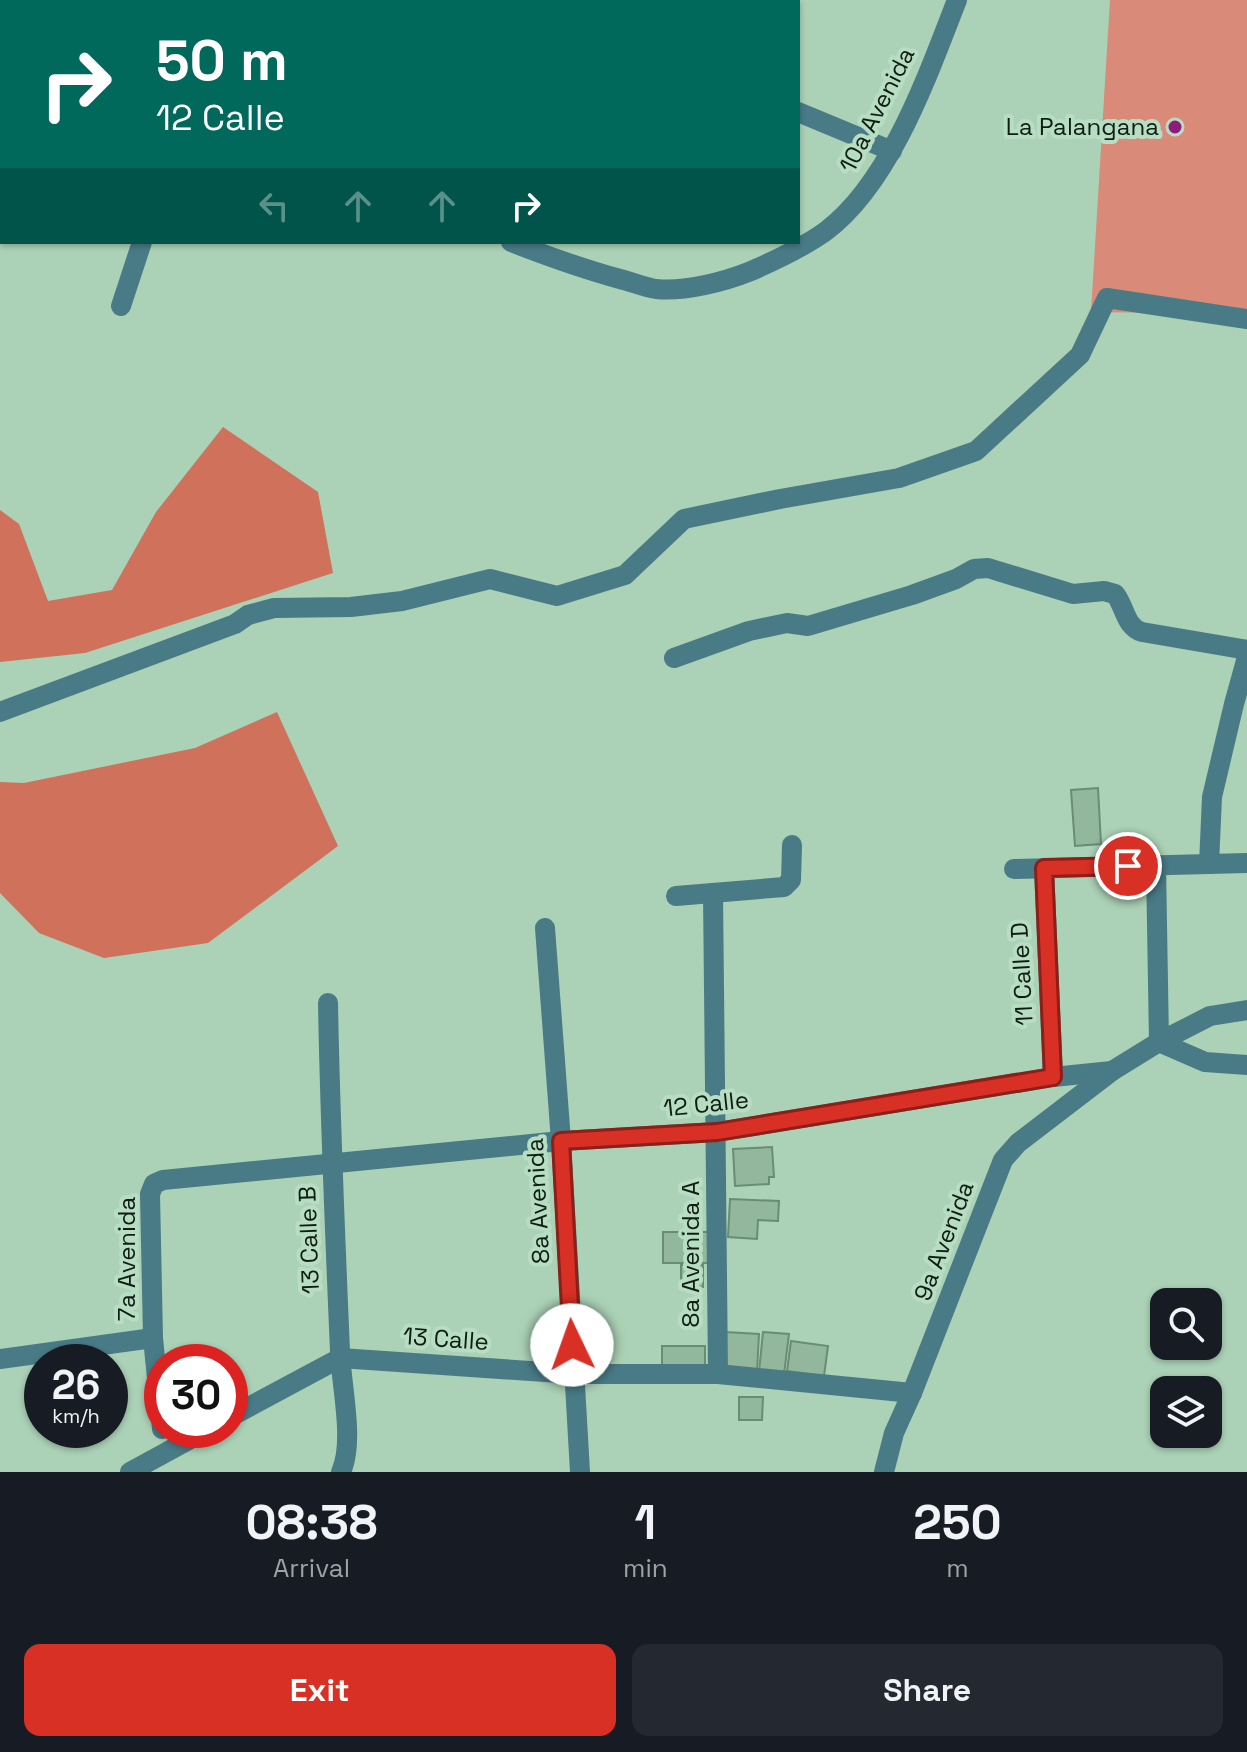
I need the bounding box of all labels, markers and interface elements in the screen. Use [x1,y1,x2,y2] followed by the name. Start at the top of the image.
[156,25,288,96] text: 50 m
[24,32,128,136] icon: right
[832,42,921,178] street label: 10a Avenida
[156,95,285,141] text: 12 Calle
[1006,111,1159,142] place label: La Palangana
[1166,118,1184,136] marker: La Palangana
[252,184,296,228] icon: left
[336,184,380,228] icon: ahead
[420,184,464,228] icon: ahead
[504,184,548,228] icon: right
[1094,832,1162,900] pin
[1106,844,1150,888] icon: arrive
[1003,922,1040,1027] street label: 11 Calle D
[662,1084,750,1123] street label: 12 Calle
[519,1137,556,1265] street label: 8a Avenida
[907,1176,981,1305] street label: 9a Avenida
[675,1181,706,1327] street label: 8a Avenida A
[291,1186,326,1294] street label: 13 Calle B
[111,1197,142,1321] street label: 7a Avenida
[1150,1288,1222,1448] map controls
[1150,1288,1222,1360] button: search
[530,1303,614,1387] position arrow
[402,1320,490,1357] street label: 13 Calle
[144,1344,248,1448] speed limit sign: 30
[52,1360,100,1411] text: 26
[1150,1376,1222,1448] button: layers
[52,1403,100,1429] text: km/h
[245,1492,378,1553] text: 08:38
[635,1492,656,1553] text: 1
[913,1492,1002,1553] text: 250
[273,1551,350,1585] text: Arrival
[623,1551,668,1585] text: min
[946,1551,969,1585] text: m
[24,1644,616,1736] button: Exit
[632,1644,1223,1736] button: Share

